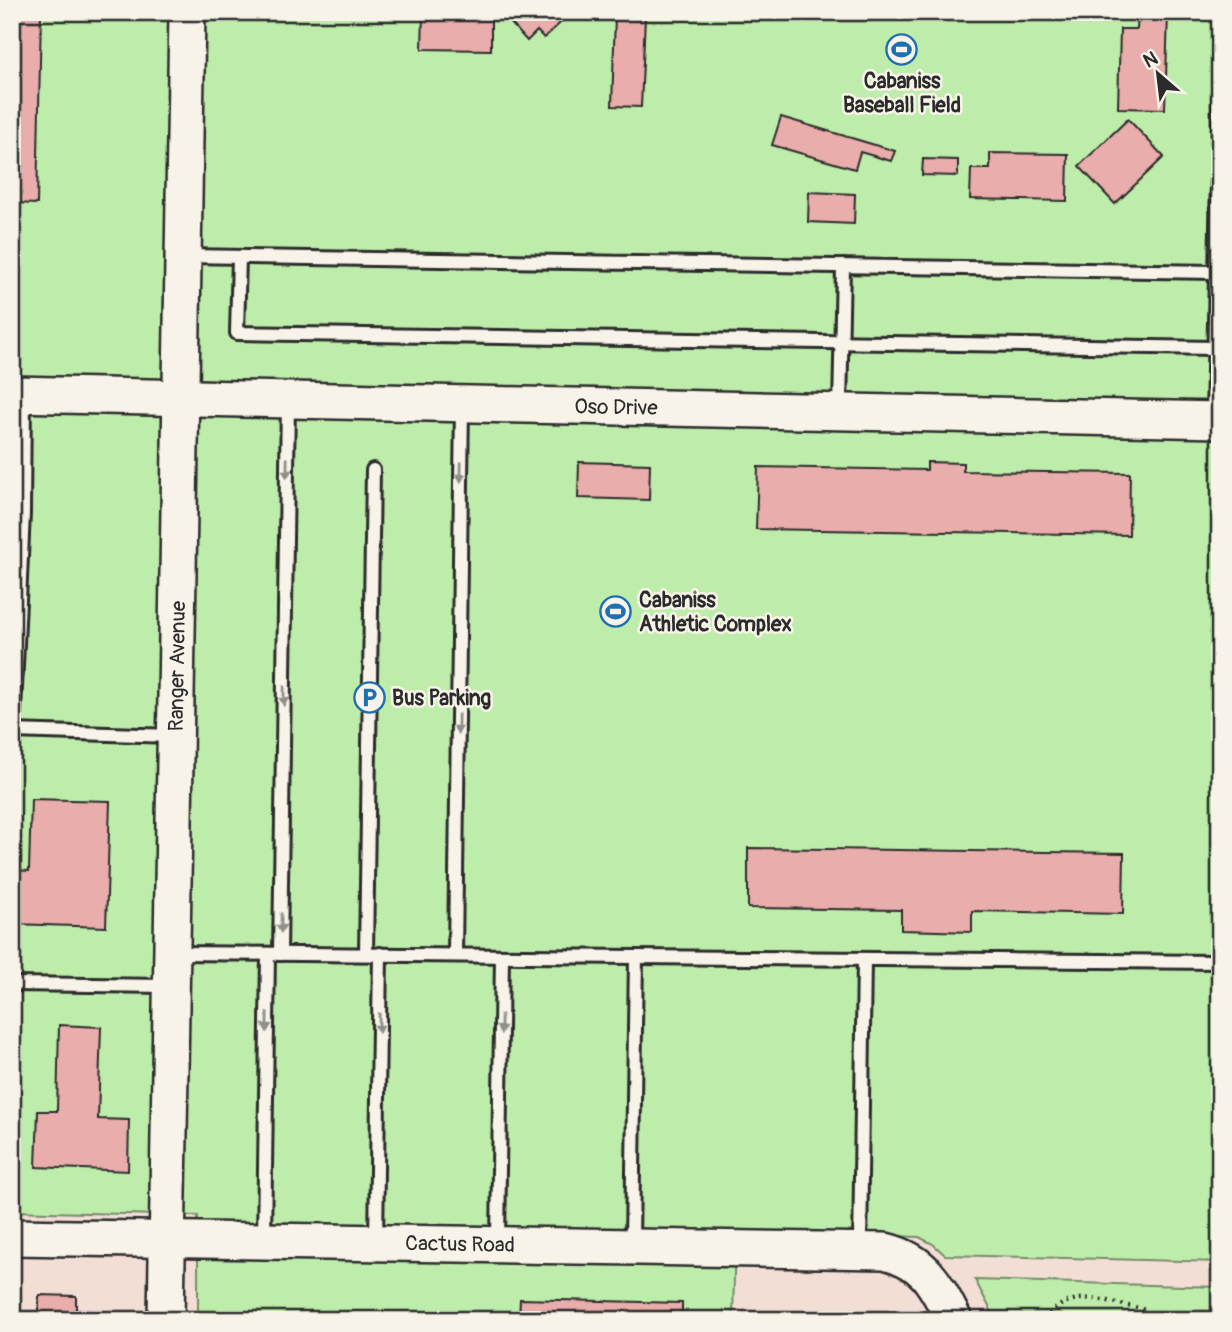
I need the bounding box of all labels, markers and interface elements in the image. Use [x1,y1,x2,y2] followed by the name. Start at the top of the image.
[885,32,919,66] sports icon: Cabaniss Baseball Field
[1124,38,1194,108] north arrow
[1139,46,1162,73] text: N
[843,68,961,119] place label: Cabaniss Baseball Field
[574,393,659,422] street label: Oso Drive
[281,458,293,480] one-way arrow
[455,461,467,483] one-way arrow
[639,587,792,638] place label: Cabaniss Athletic Complex
[599,595,633,629] sports icon: Cabaniss Athletic Complex
[163,600,192,732] street label: Ranger Avenue
[352,681,386,715] parking icon: Bus Parking
[278,685,290,707] one-way arrow
[392,685,492,712] place label: Bus Parking
[452,713,463,735] one-way arrow
[275,913,287,935] one-way arrow
[261,1011,273,1033] one-way arrow
[373,1012,385,1034] one-way arrow
[495,1013,506,1035] one-way arrow
[405,1230,515,1259] street label: Cactus Road

